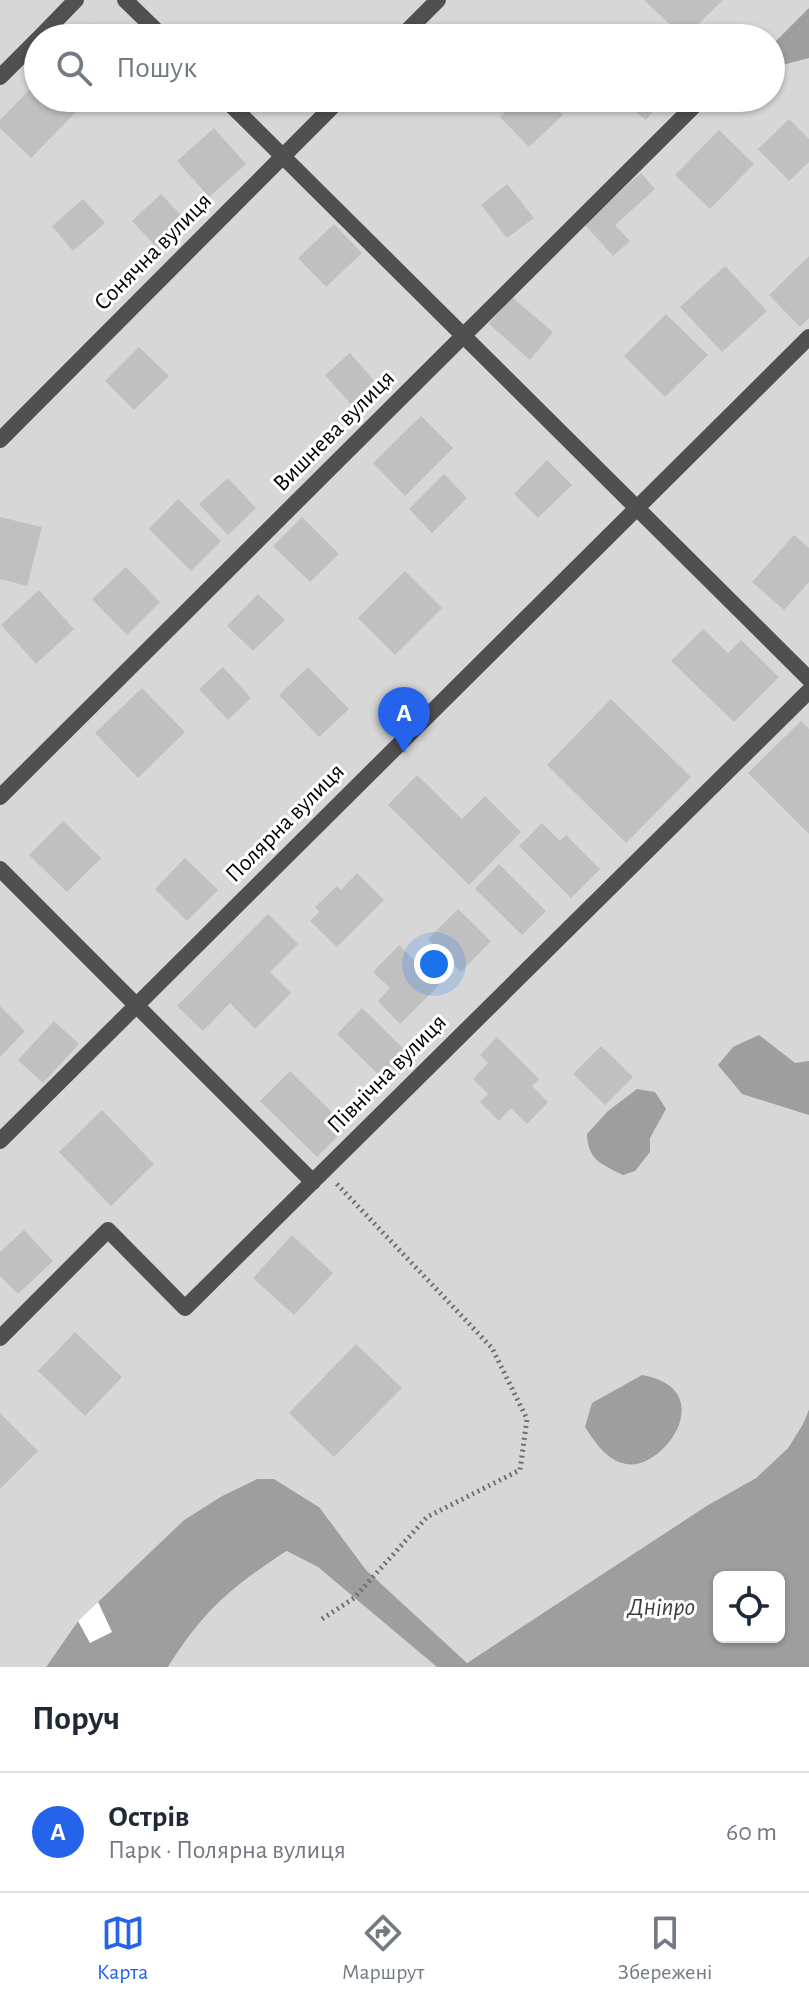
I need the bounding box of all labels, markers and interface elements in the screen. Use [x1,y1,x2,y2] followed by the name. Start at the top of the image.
[24,24,785,112] search box
[52,46,96,90] icon: search
[116,53,197,83] text: Пошук
[90,189,216,315] street label: Сонячна вулиця
[269,366,399,496] street label: Вишнева вулиця
[378,687,430,753] pin: A
[221,759,349,887] street label: Полярна вулиця
[414,944,454,984] your location
[323,1010,451,1138] street label: Північна вулиця
[713,1571,785,1643] map controls
[713,1571,785,1643] button: locate
[626,1594,695,1620] water label: Дніпро
[32,1702,120,1736] text: Поруч
[108,1802,189,1832] text: Острів
[50,1819,66,1845] text: A
[726,1819,777,1845] text: 60 m
[108,1837,346,1863] text: Парк · Полярна вулиця
[97,1911,148,1985] tab: Карта
[342,1911,424,1985] tab: Маршрут
[618,1911,712,1985] tab: Збережені

